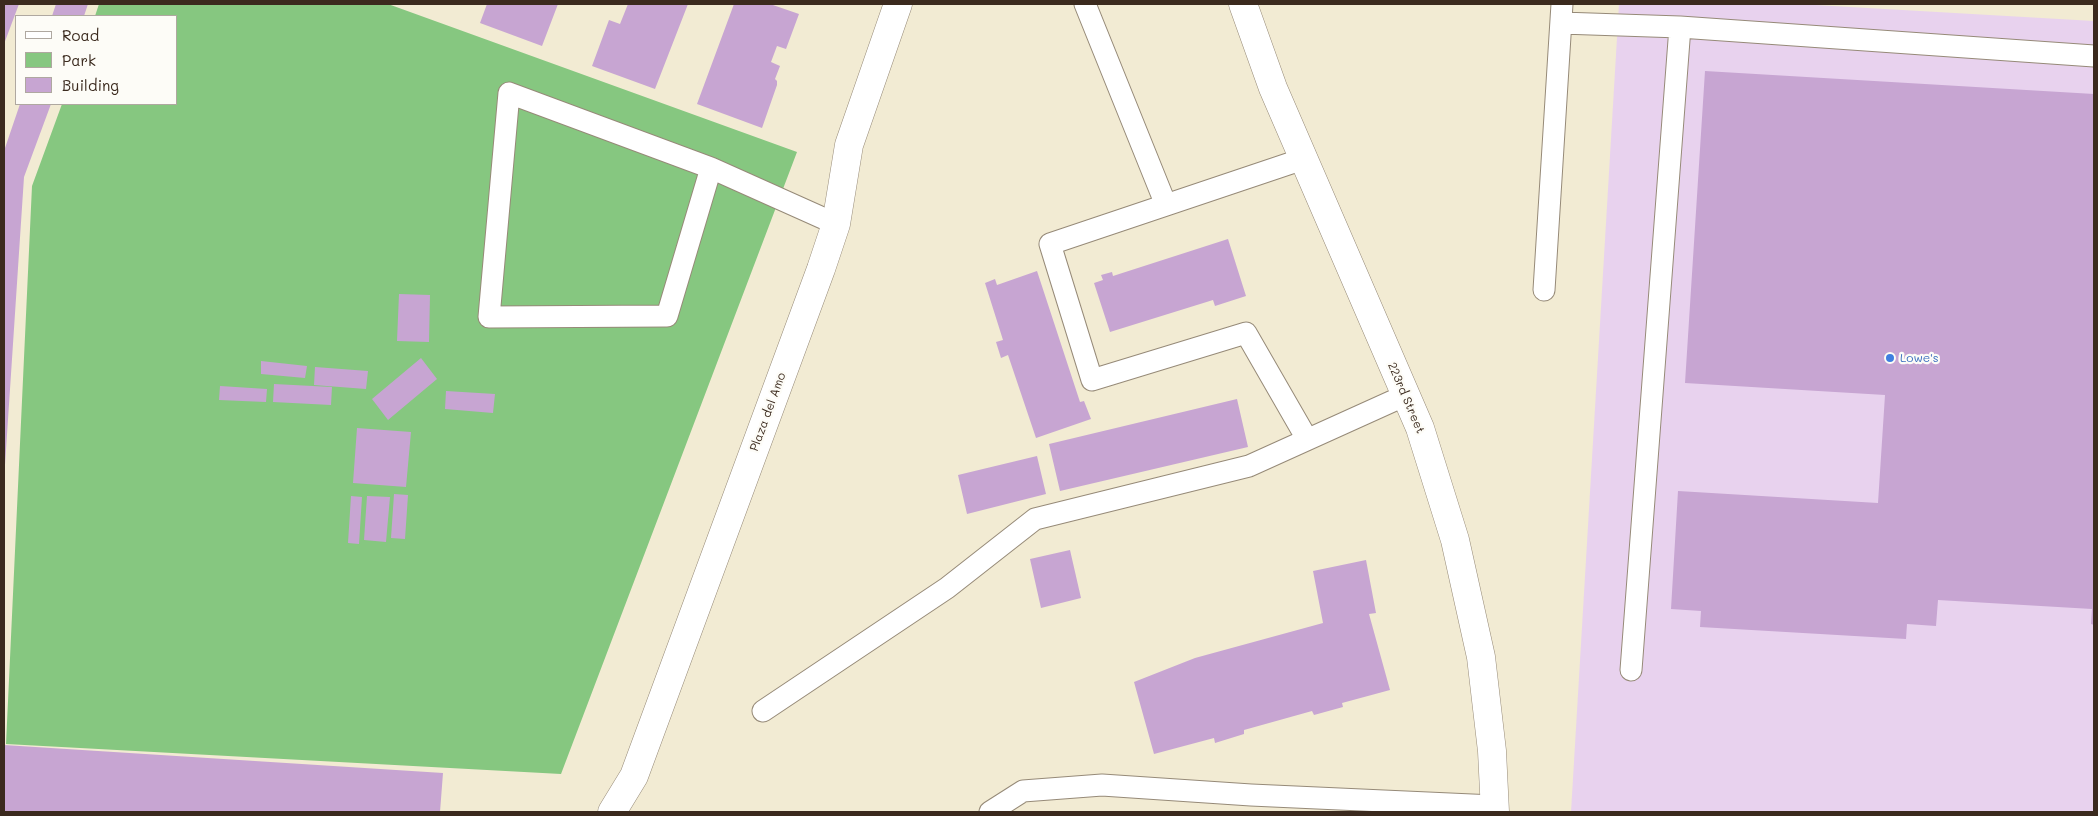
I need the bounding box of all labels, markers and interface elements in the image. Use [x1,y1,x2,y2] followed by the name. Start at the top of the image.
[15,15,178,105] legend
[62,25,99,45] text: Road
[62,50,96,70] text: Park
[62,75,119,95] text: Building
[1900,351,1939,365] place label: Lowe's
[1884,352,1896,364] marker: Lowe's
[1385,360,1427,436] street label: 223rd Street
[747,371,789,453] street label: Plaza del Amo

